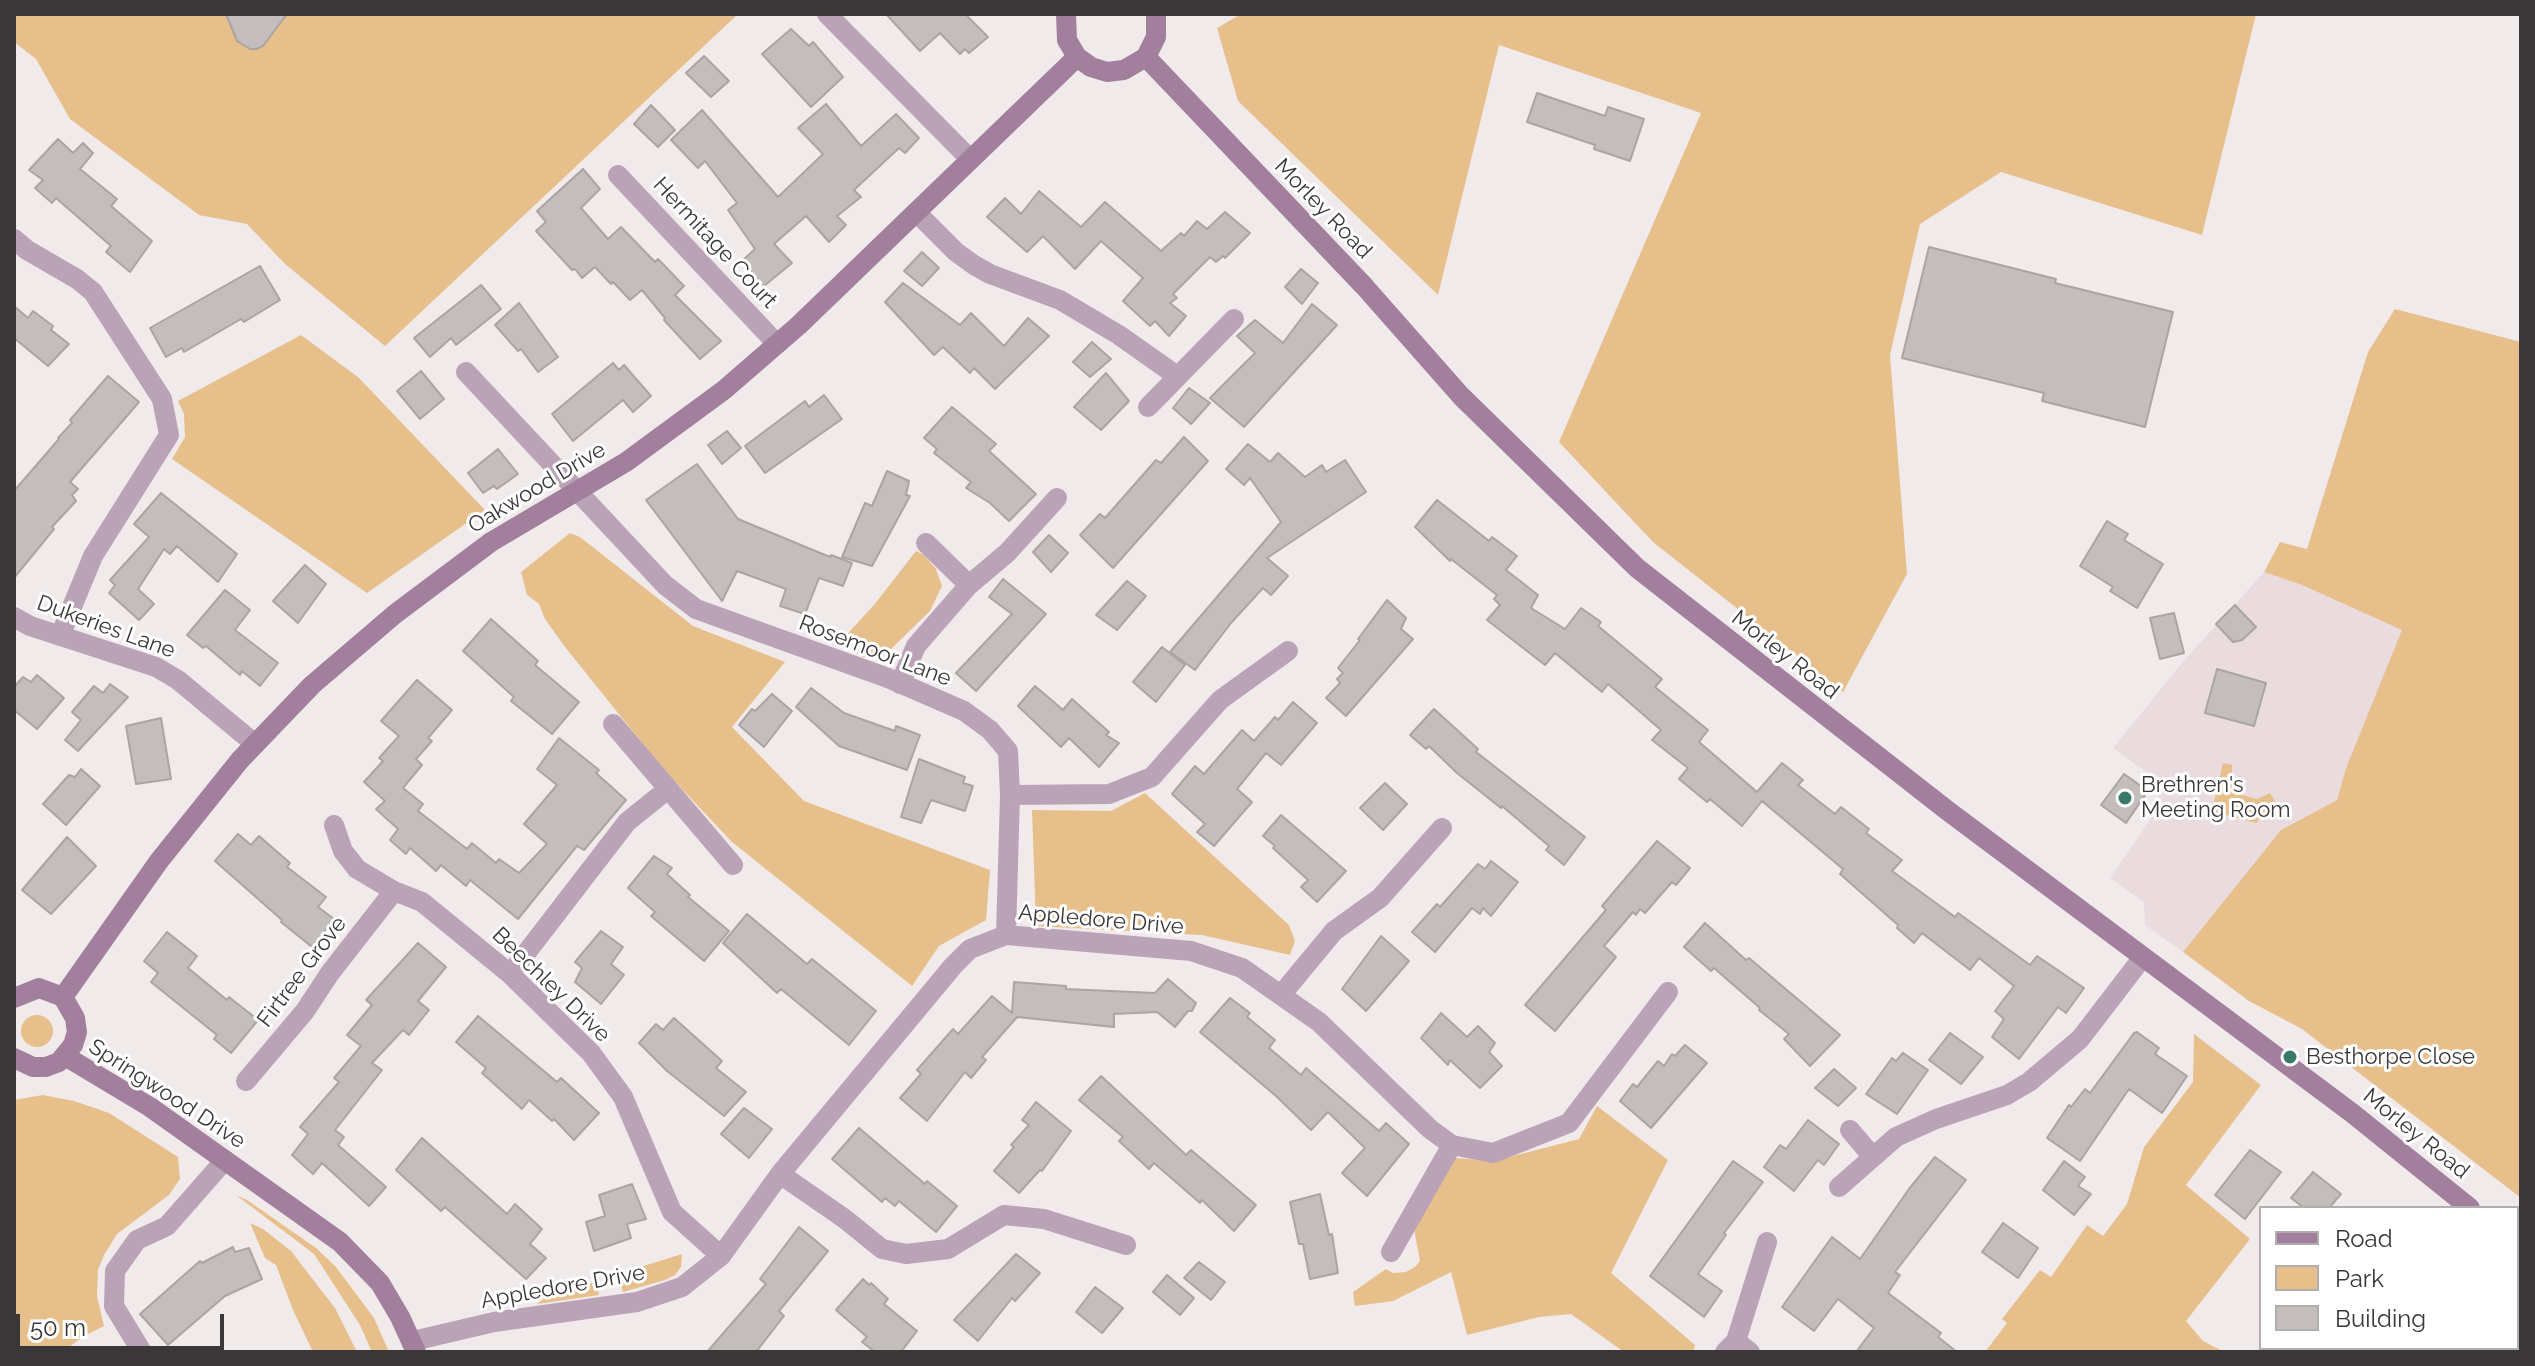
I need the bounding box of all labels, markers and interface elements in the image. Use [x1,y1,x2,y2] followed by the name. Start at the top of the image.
[1269,154,1377,264] street label: Morley Road
[648,172,782,314] street label: Hermitage Court
[464,437,610,539] street label: Oakwood Drive
[33,590,179,664] street label: Dukeries Lane
[1726,605,1844,705] street label: Morley Road
[795,610,955,692] street label: Rosemoor Lane
[2141,772,2290,824] place label: Brethren's Meeting Room
[2116,789,2134,807] marker: Brethren's Meeting Room
[1017,900,1185,940] street label: Appledore Drive
[252,911,352,1033] street label: Firtree Grove
[486,922,616,1048] street label: Beechley Drive
[84,1034,250,1154] street label: Springwood Drive
[2306,1044,2475,1070] place label: Besthorpe Close
[2281,1048,2299,1066] marker: Besthorpe Close
[2358,1083,2474,1185] street label: Morley Road
[2259,1206,2519,1350] legend
[2335,1224,2393,1253] text: Road
[479,1260,647,1314] street label: Appledore Drive
[2335,1264,2384,1293] text: Park
[20,1298,228,1348] scale bar
[2335,1304,2426,1333] text: Building
[30,1313,86,1342] text: 50 m

